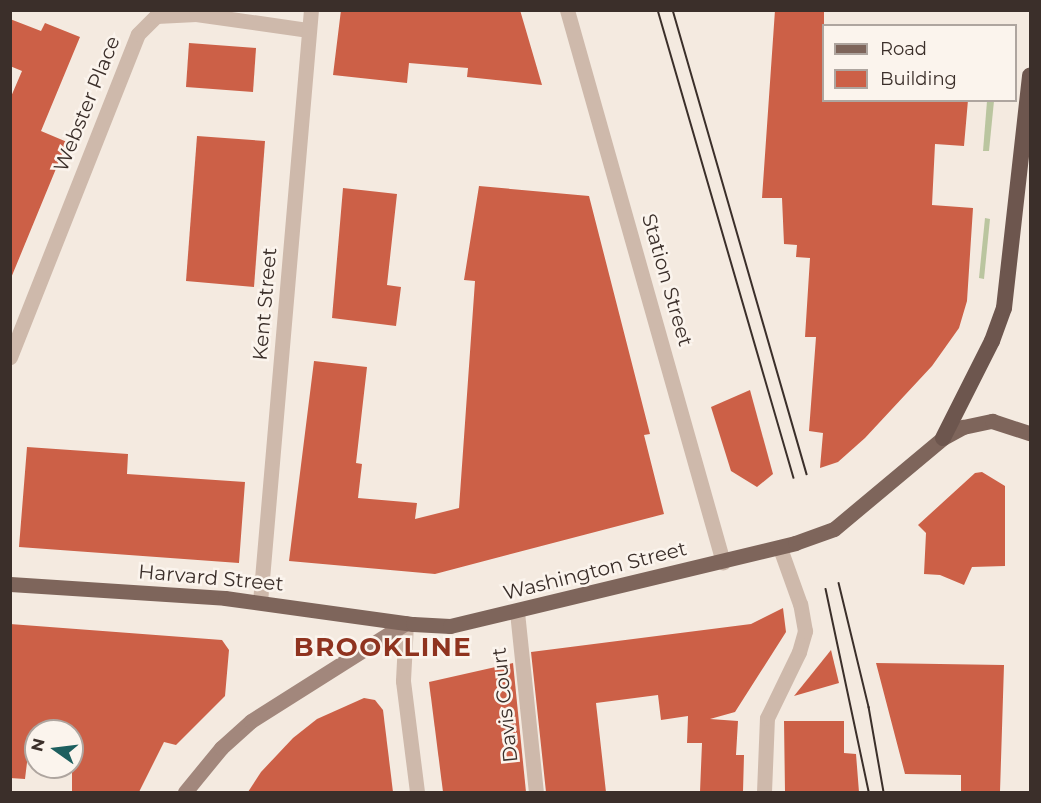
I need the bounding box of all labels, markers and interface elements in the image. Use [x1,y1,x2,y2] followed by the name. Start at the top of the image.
[822,24,1017,102] legend
[49,33,125,175] street label: Webster Place
[880,38,927,60] text: Road
[880,68,957,90] text: Building
[637,211,697,349] street label: Station Street
[248,247,282,361] street label: Kent Street
[501,537,689,605] street label: Washington Street
[137,560,285,596] street label: Harvard Street
[294,632,472,664] district label: BROOKLINE
[487,646,523,764] street label: Davis Court
[24,719,84,779] north arrow
[27,736,49,754] text: N

